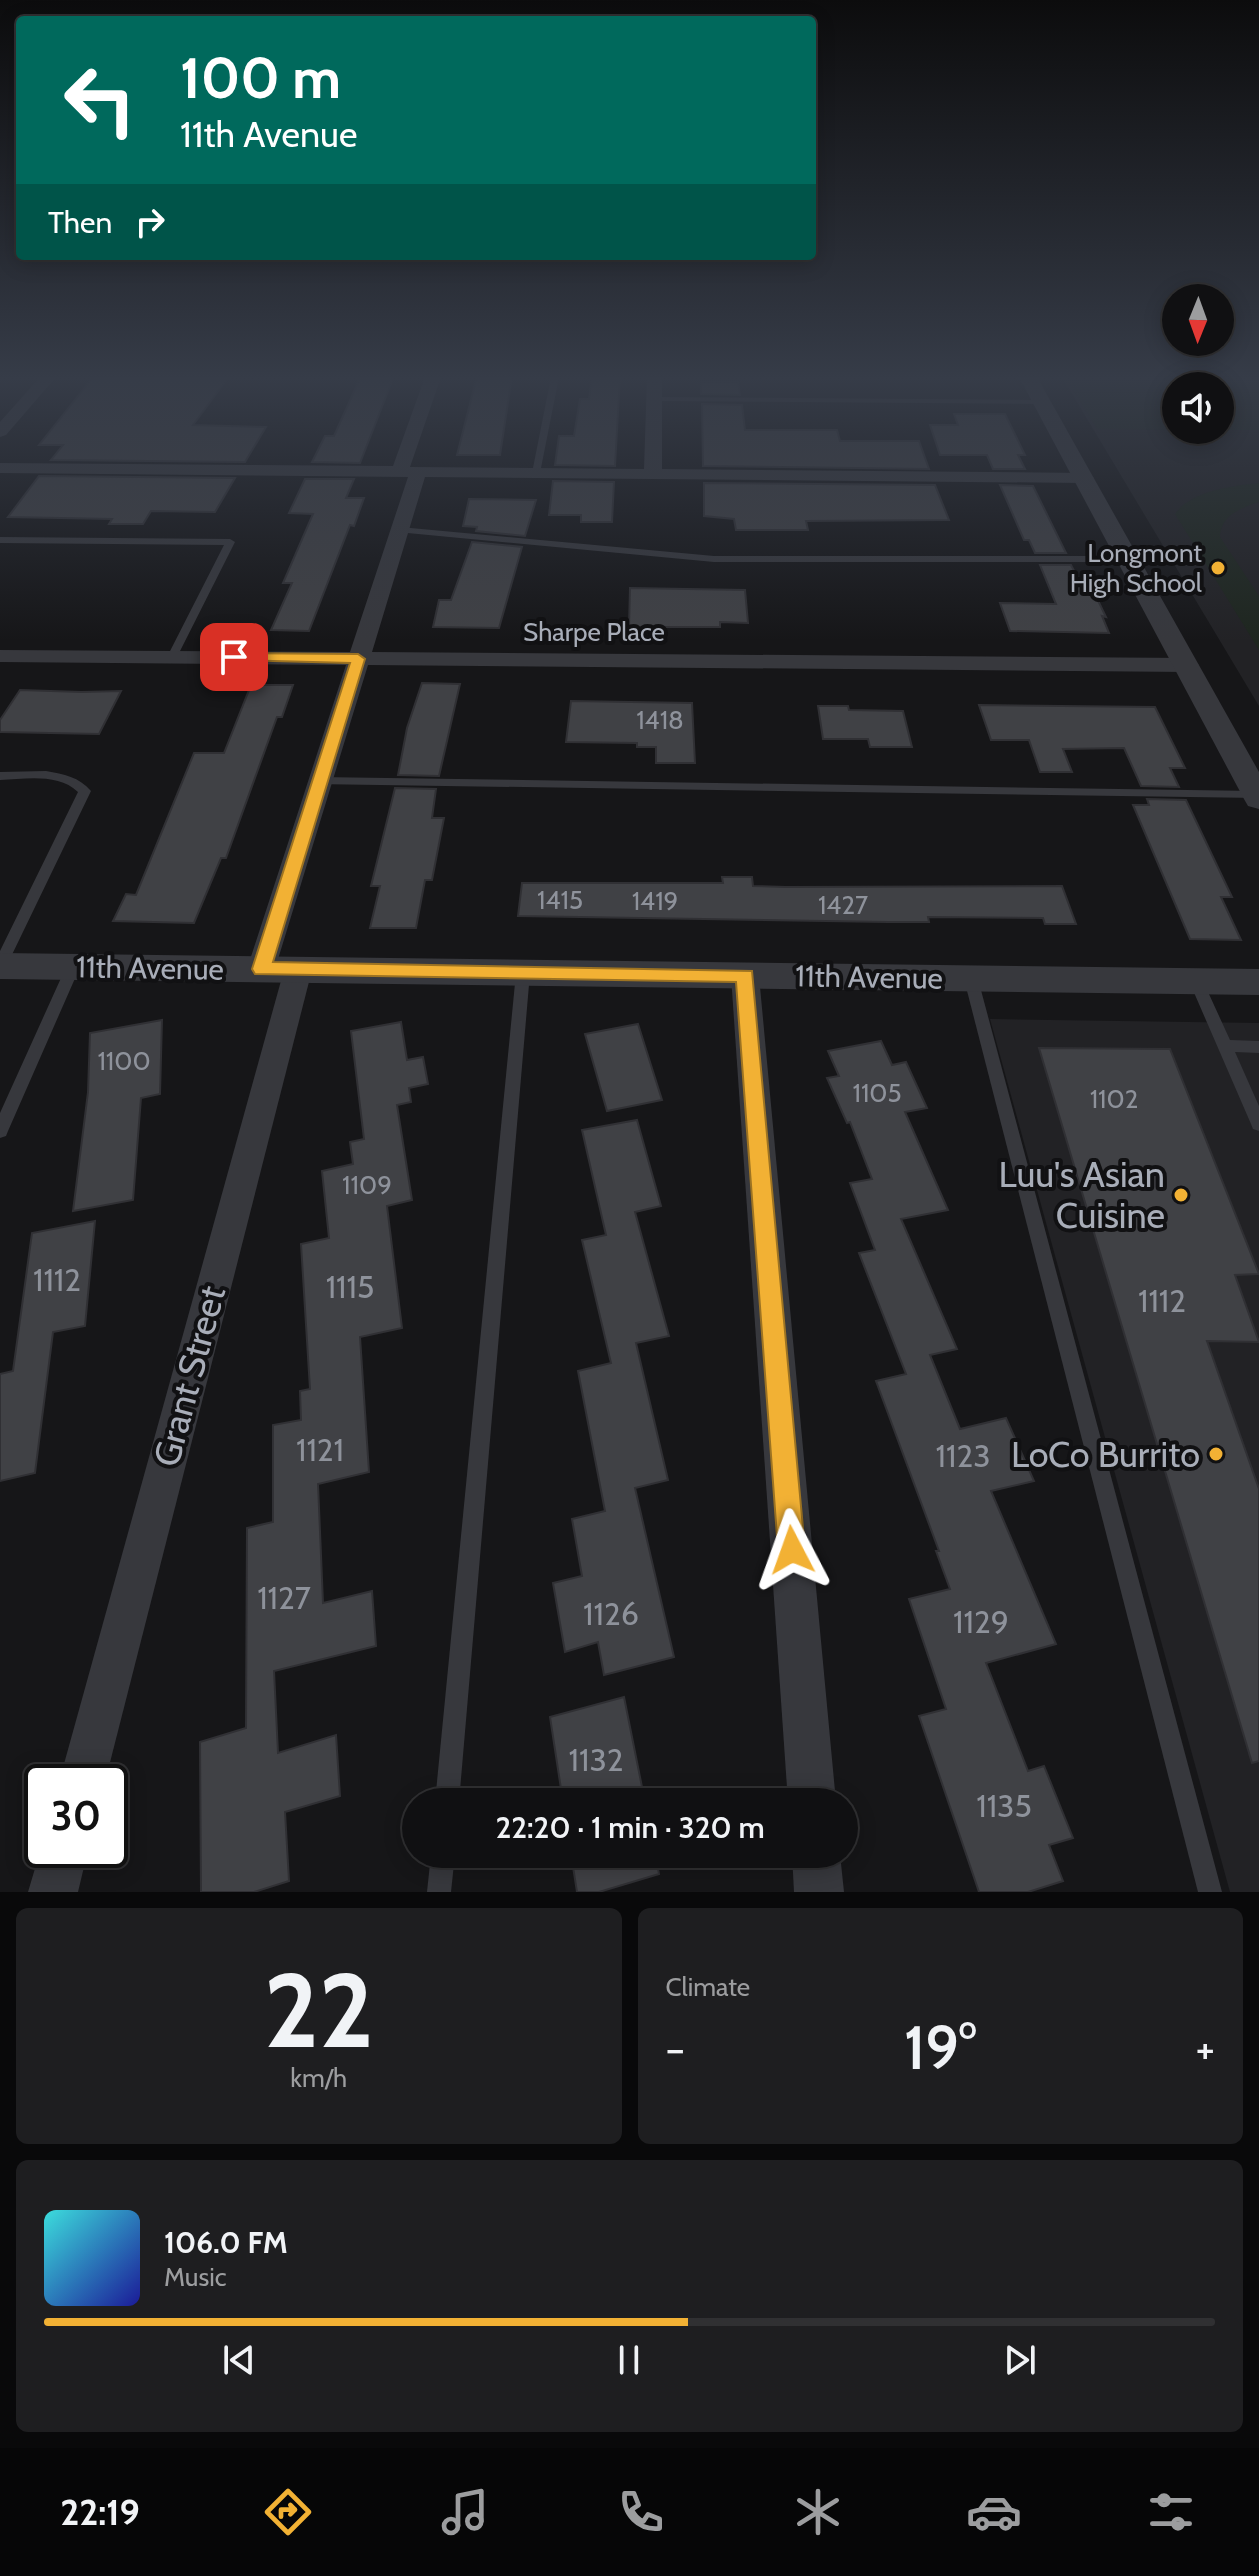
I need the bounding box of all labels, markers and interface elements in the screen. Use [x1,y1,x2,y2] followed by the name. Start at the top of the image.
[180,44,341,112] text: 100 m
[48,48,152,152] icon: left
[180,112,357,156] text: 11th Avenue
[128,200,172,244] icon: right
[48,204,112,241] text: Then
[1162,284,1234,356] north arrow
[1162,284,1234,444] map controls
[1162,372,1234,444] button: sound
[1070,537,1202,599] place label: Longmont High School
[1209,559,1227,577] marker: Longmont High School
[523,616,665,648] street label: Sharpe Place
[200,623,268,691] pin
[212,635,256,679] icon: arrive
[636,704,684,736] house number: 1418
[537,884,583,916] house number: 1415
[632,885,678,917] house number: 1419
[818,889,868,921] house number: 1427
[76,948,224,988] street label: 11th Avenue
[795,957,943,997] street label: 11th Avenue
[97,1045,151,1077] house number: 1100
[852,1077,902,1109] house number: 1105
[1090,1083,1138,1115] house number: 1102
[999,1152,1165,1237] place label: Luu's Asian Cuisine
[342,1169,392,1201] house number: 1109
[1172,1186,1190,1204] marker: Luu's Asian Cuisine
[33,1260,81,1299] house number: 1112
[326,1267,374,1306] house number: 1115
[144,1281,234,1471] street label: Grant Street
[1138,1281,1186,1320] house number: 1112
[296,1430,344,1469] house number: 1121
[1011,1432,1200,1476] place label: LoCo Burrito
[936,1436,990,1475] house number: 1123
[1207,1445,1225,1463] marker: LoCo Burrito
[750,1508,834,1592] position arrow
[257,1578,311,1617] house number: 1127
[583,1594,639,1633] house number: 1126
[953,1602,1009,1641] house number: 1129
[569,1740,623,1779] house number: 1132
[24,1764,128,1868] speed limit sign: 30
[976,1786,1032,1825] house number: 1135
[495,1809,765,1846] text: 22:20 · 1 min · 320 m
[264,1947,374,2073] text: 22
[666,1971,750,2003] text: Climate
[904,2011,976,2084] text: 19°
[666,2022,685,2075] text: −
[1196,2022,1215,2075] text: +
[290,2062,347,2094] text: km/h
[164,2224,288,2261] text: 106.0 FM
[164,2261,227,2293] text: Music
[217,2338,261,2382] icon: previous
[607,2338,651,2382] icon: pause
[998,2338,1042,2382] icon: next
[260,2484,316,2540] icon: directions
[437,2484,493,2540] icon: music
[613,2484,669,2540] icon: phone
[790,2484,846,2540] icon: climate
[966,2484,1022,2540] icon: car
[1143,2484,1199,2540] icon: filters
[60,2490,140,2534] text: 22:19

